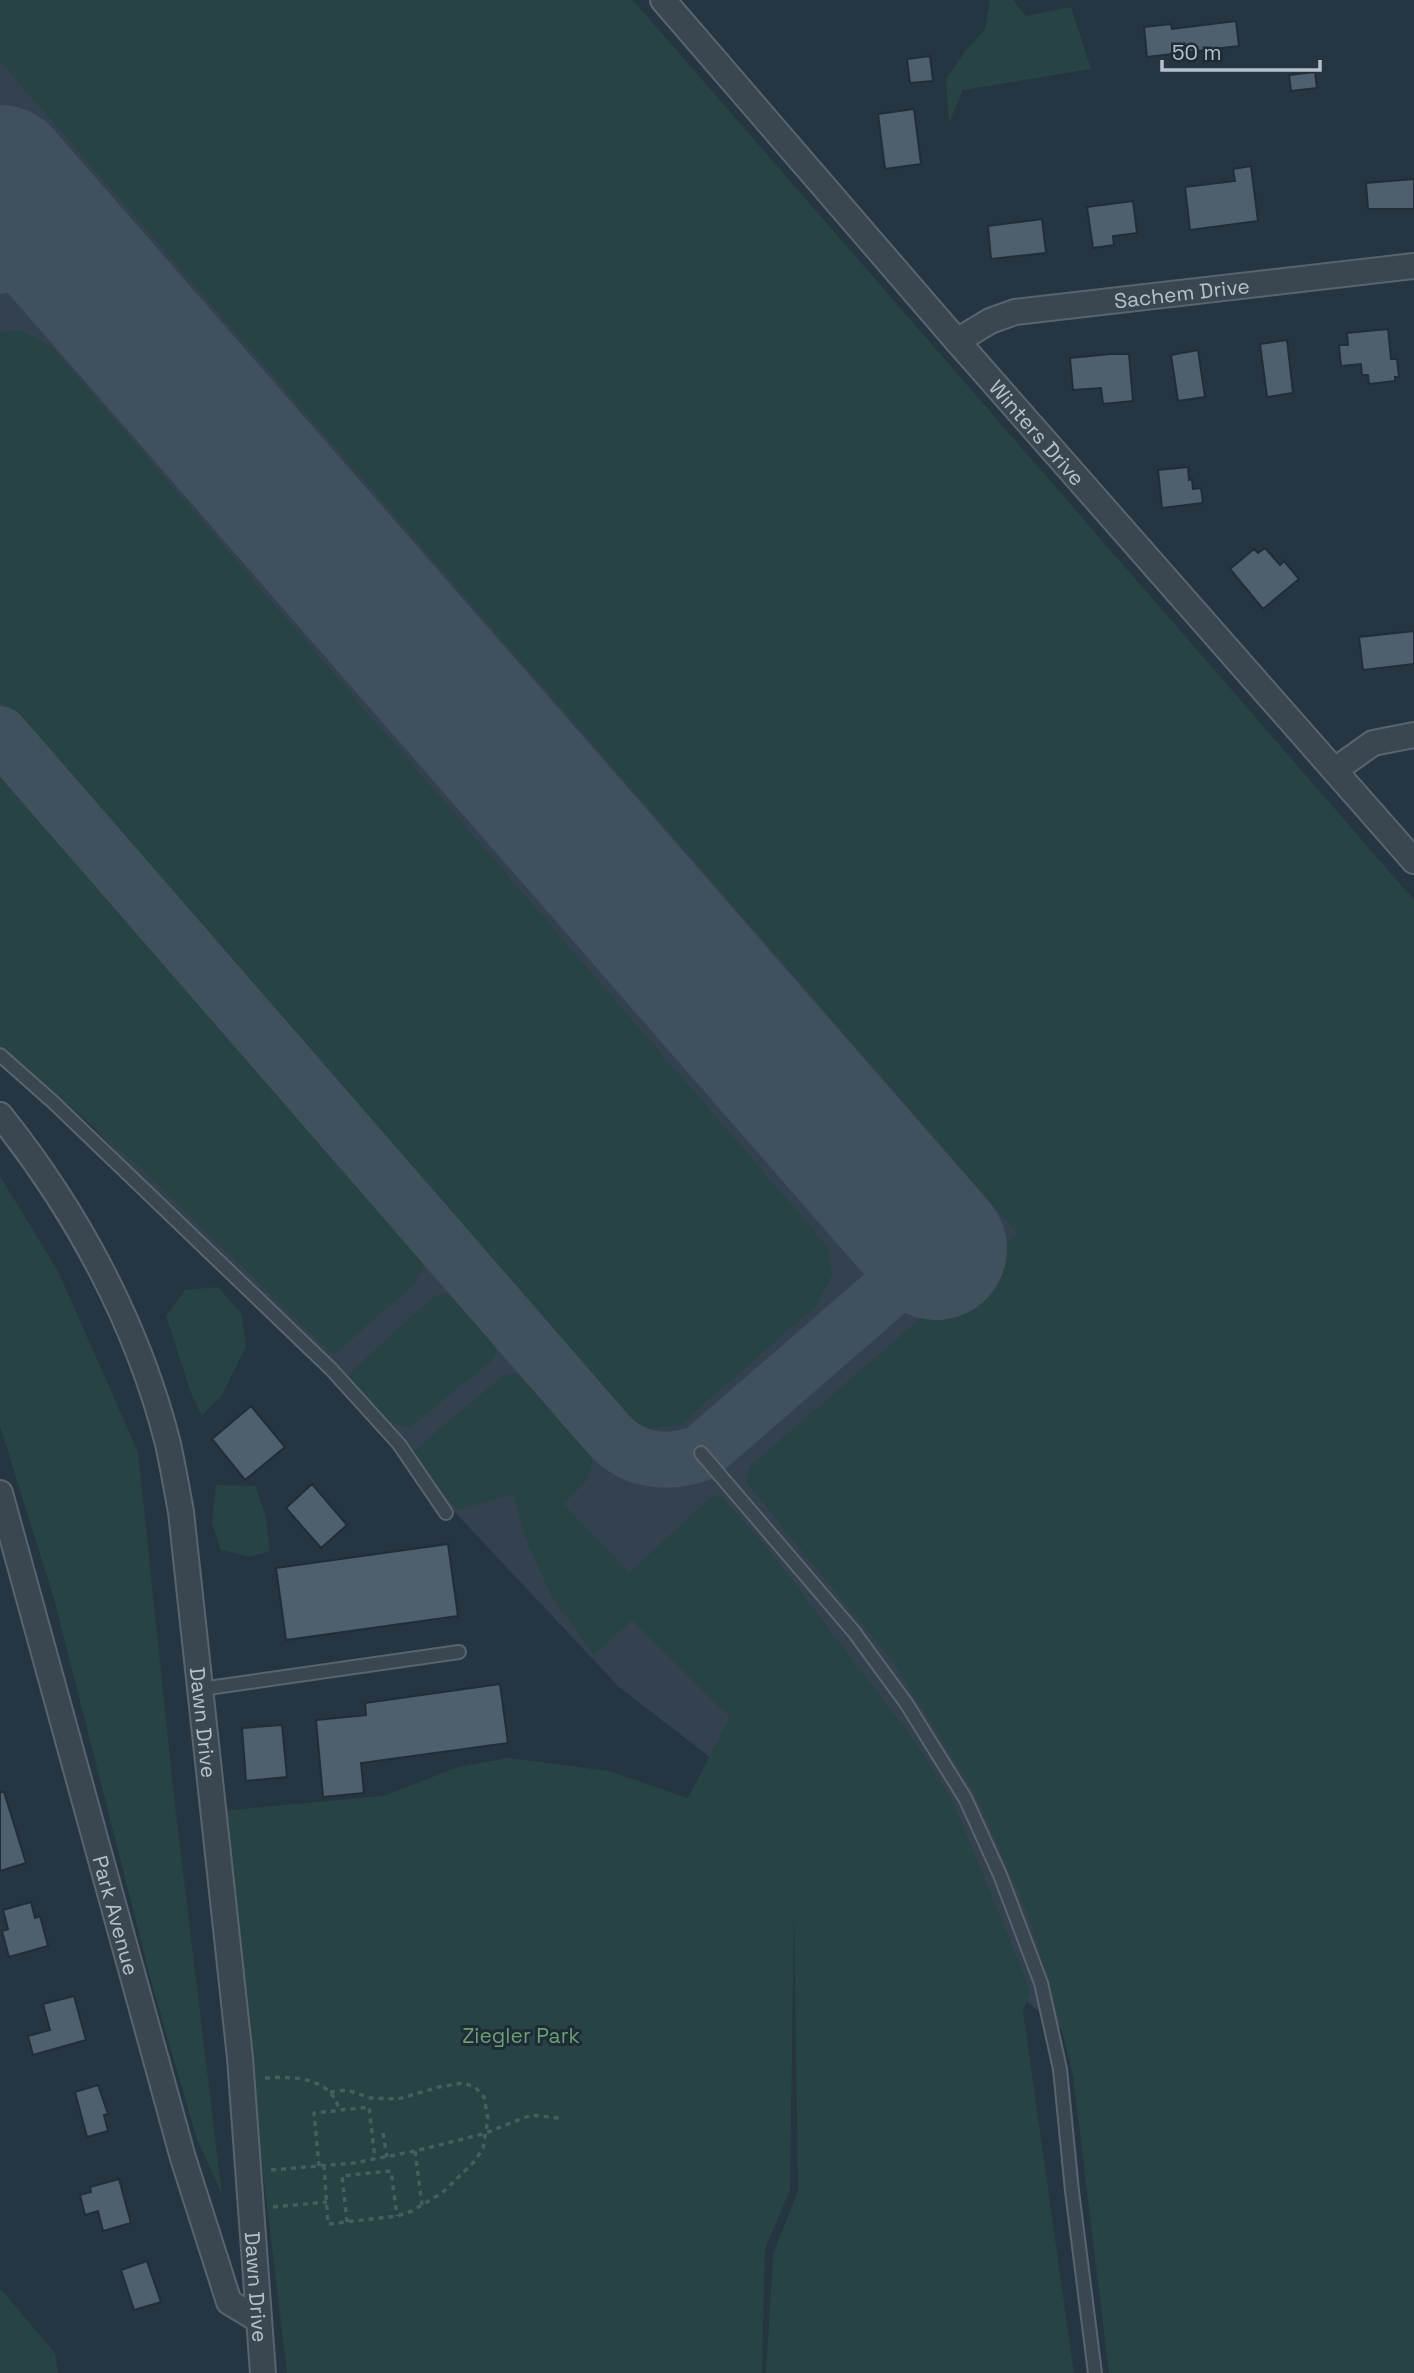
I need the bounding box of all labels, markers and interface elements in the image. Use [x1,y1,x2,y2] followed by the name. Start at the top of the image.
[1162,28,1320,72] scale bar
[1172,39,1222,66] text: 50 m
[1112,272,1251,314] street label: Sachem Drive
[984,374,1091,491] street label: Winters Drive
[184,1666,223,1779] street label: Dawn Drive
[87,1852,146,1978] street label: Park Avenue
[462,2022,580,2049] park label: Ziegler Park
[239,2230,274,2343] street label: Dawn Drive

